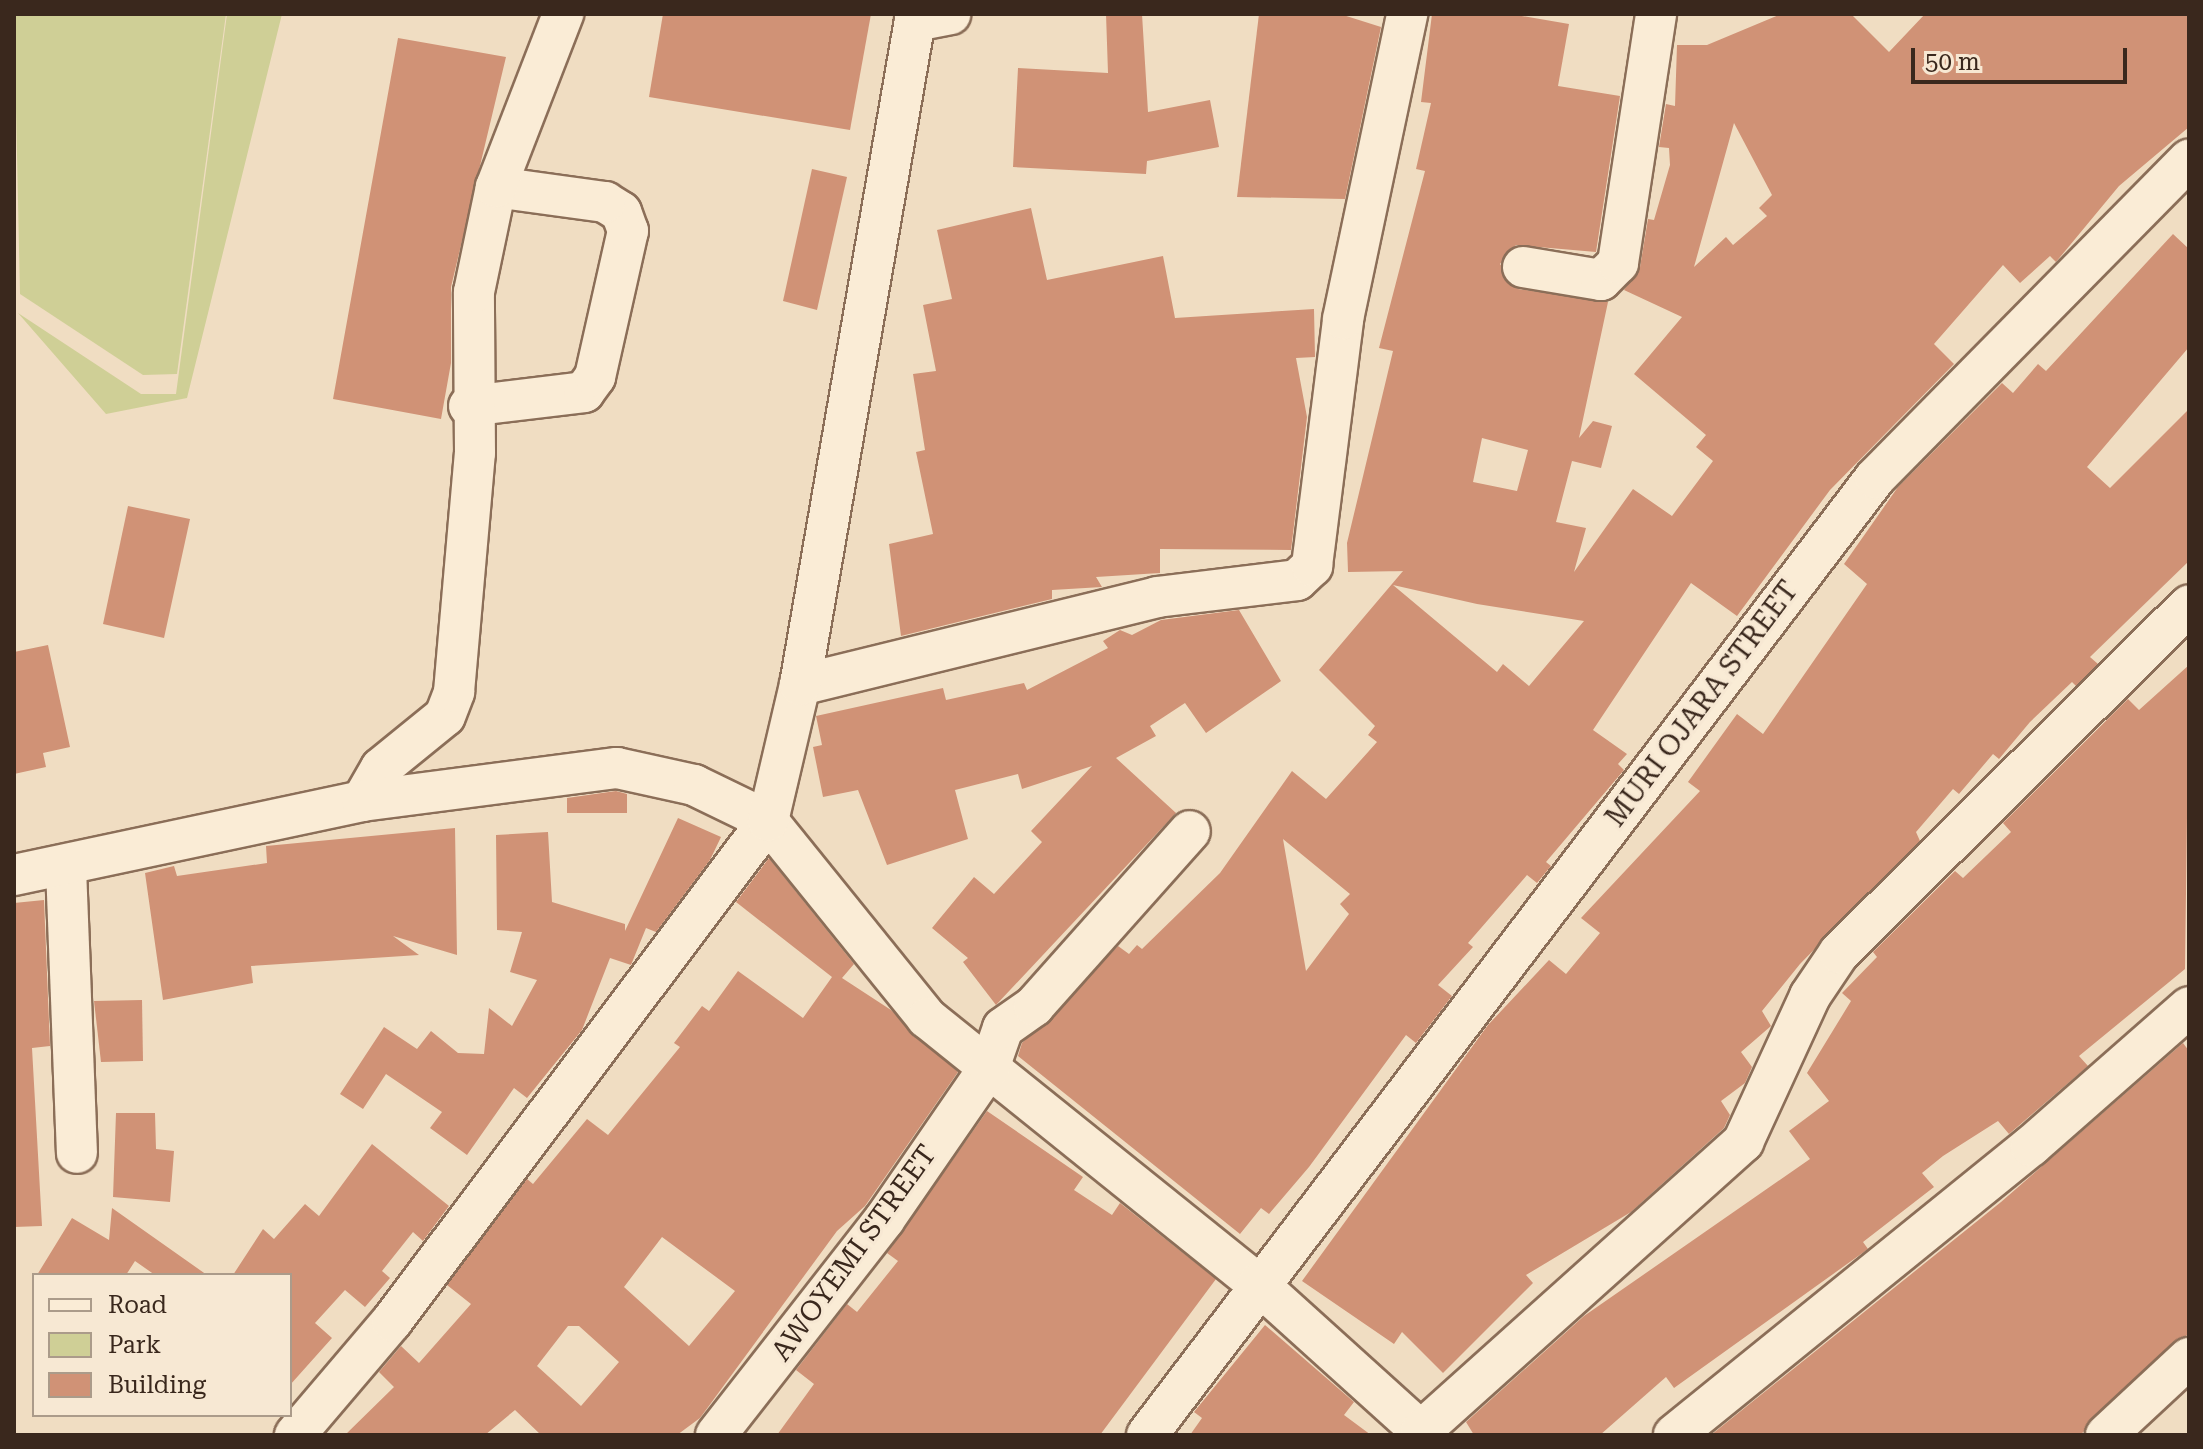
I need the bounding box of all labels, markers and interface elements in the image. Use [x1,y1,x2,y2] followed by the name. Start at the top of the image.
[1915,32,2131,82] scale bar
[1925,48,1980,76] text: 50 m
[1599,575,1805,833] street label: MURI OJARA STREET
[764,1138,944,1368] street label: AWOYEMI STREET
[32,1273,292,1417] legend
[108,1291,167,1319] text: Road
[108,1331,161,1359] text: Park
[108,1371,206,1399] text: Building

